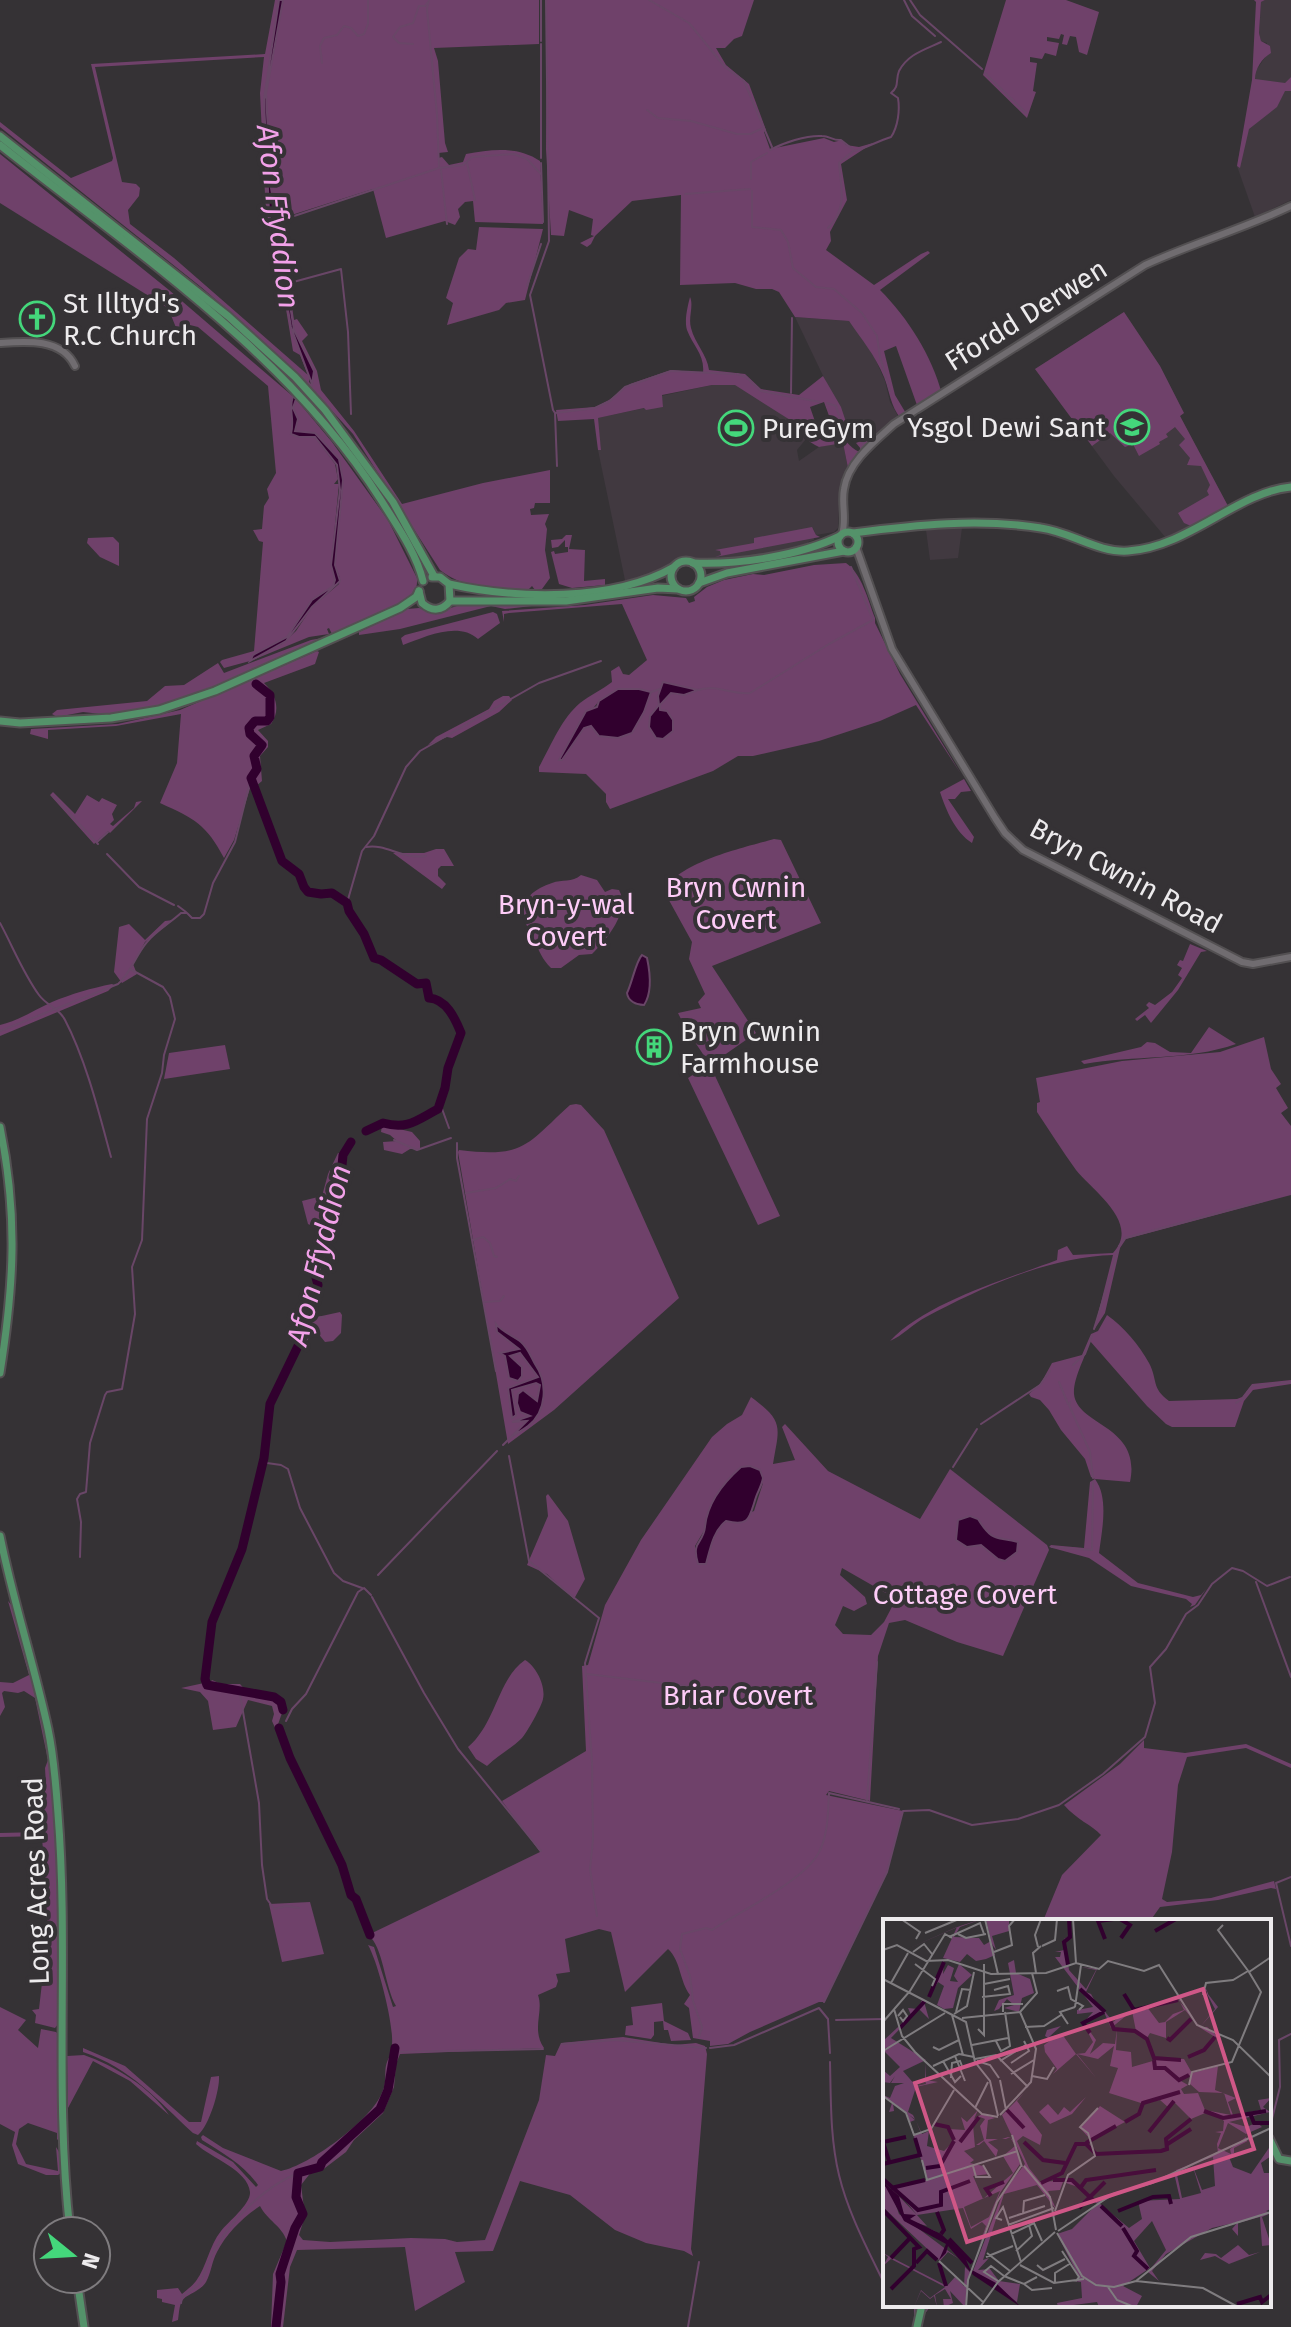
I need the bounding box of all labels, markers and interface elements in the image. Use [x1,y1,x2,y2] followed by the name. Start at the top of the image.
[249,122,307,311] water label: Afon Ffyddion
[939,252,1113,378] street label: Ffordd Derwen
[63,287,197,352] place label: St Illtyd's R.C Church
[18,300,56,338] church icon: St Illtyd's R.C Church
[1113,408,1151,446] school or university icon: Ysgol Dewi Sant
[717,409,755,447] sports icon: PureGym
[907,411,1107,444] place label: Ysgol Dewi Sant
[762,412,874,445] place label: PureGym
[1024,811,1228,941] street label: Bryn Cwnin Road
[665,871,807,936] park label: Bryn Cwnin Covert
[498,888,634,953] park label: Bryn-y-wal Covert
[680,1015,821,1080] place label: Bryn Cwnin Farmhouse
[635,1028,673,1066] building icon: Bryn Cwnin Farmhouse
[279,1161,359,1350] water label: Afon Ffyddion
[873,1578,1058,1611] park label: Cottage Covert
[663,1679,814,1712] park label: Briar Covert
[16,1777,56,1985] street label: Long Acres Road
[883,1919,1271,2307] inset map
[32,2215,112,2295] north arrow
[75,2250,106,2272] text: N

